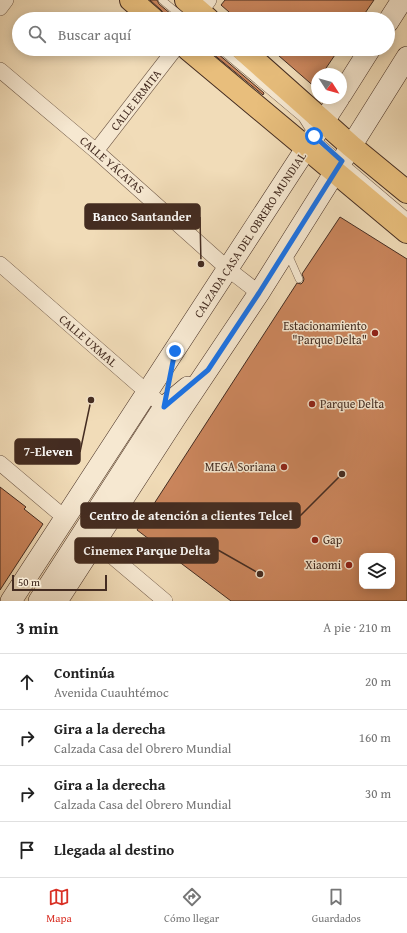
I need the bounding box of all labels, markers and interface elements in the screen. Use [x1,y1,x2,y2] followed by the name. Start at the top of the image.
[12,12,395,56] search box
[26,23,48,45] icon: search
[58,24,131,45] text: Buscar aquí
[106,65,165,134] street label: CALLE ERMITA
[311,68,347,104] north arrow
[305,127,323,145] route start
[76,132,148,197] street label: CALLE YÁCATAS
[189,148,310,321] street label: CALZADA CASA DEL OBRERO MUNDIAL
[85,204,200,229] callout: Banco Santander
[93,207,191,226] text: Banco Santander
[56,311,121,371] street label: CALLE UXMAL
[283,317,367,348] place label: Estacionamiento "Parque Delta"
[370,328,380,338] marker: Estacionamiento "Parque Delta"
[166,342,184,360] route end
[320,395,384,412] place label: Parque Delta
[307,399,317,409] marker: Parque Delta
[15,439,80,464] callout: 7-Eleven
[23,442,73,461] text: 7-Eleven
[205,458,276,475] place label: MEGA Soriana
[279,462,289,472] marker: MEGA Soriana
[81,503,300,528] callout: Centro de atención a clientes Telcel
[90,506,292,525] text: Centro de atención a clientes Telcel
[323,531,343,548] place label: Gap
[310,535,320,545] marker: Gap
[75,538,218,563] callout: Cinemex Parque Delta
[84,541,211,560] text: Cinemex Parque Delta
[359,553,395,589] map controls
[359,553,395,589] button: layers
[305,556,342,573] place label: Xiaomi
[344,560,354,570] marker: Xiaomi
[12,573,107,592] scale bar
[18,574,40,590] text: 50 m
[16,615,58,640] text: 3 min
[323,618,391,637] text: A pie · 210 m
[54,662,115,683] text: Continúa
[16,671,38,693] icon: ahead
[365,672,391,691] text: 20 m
[54,683,169,702] text: Avenida Cuauhtémoc
[54,718,165,739] text: Gira a la derecha
[16,727,38,749] icon: right
[359,728,391,747] text: 160 m
[54,739,231,758] text: Calzada Casa del Obrero Mundial
[54,774,165,795] text: Gira a la derecha
[16,783,38,805] icon: right
[365,784,391,803] text: 30 m
[54,795,231,814] text: Calzada Casa del Obrero Mundial
[16,839,38,861] icon: arrive
[54,839,174,860] text: Llegada al destino
[46,886,72,926] tab: Mapa
[164,886,219,926] tab: Cómo llegar
[312,886,361,926] tab: Guardados

